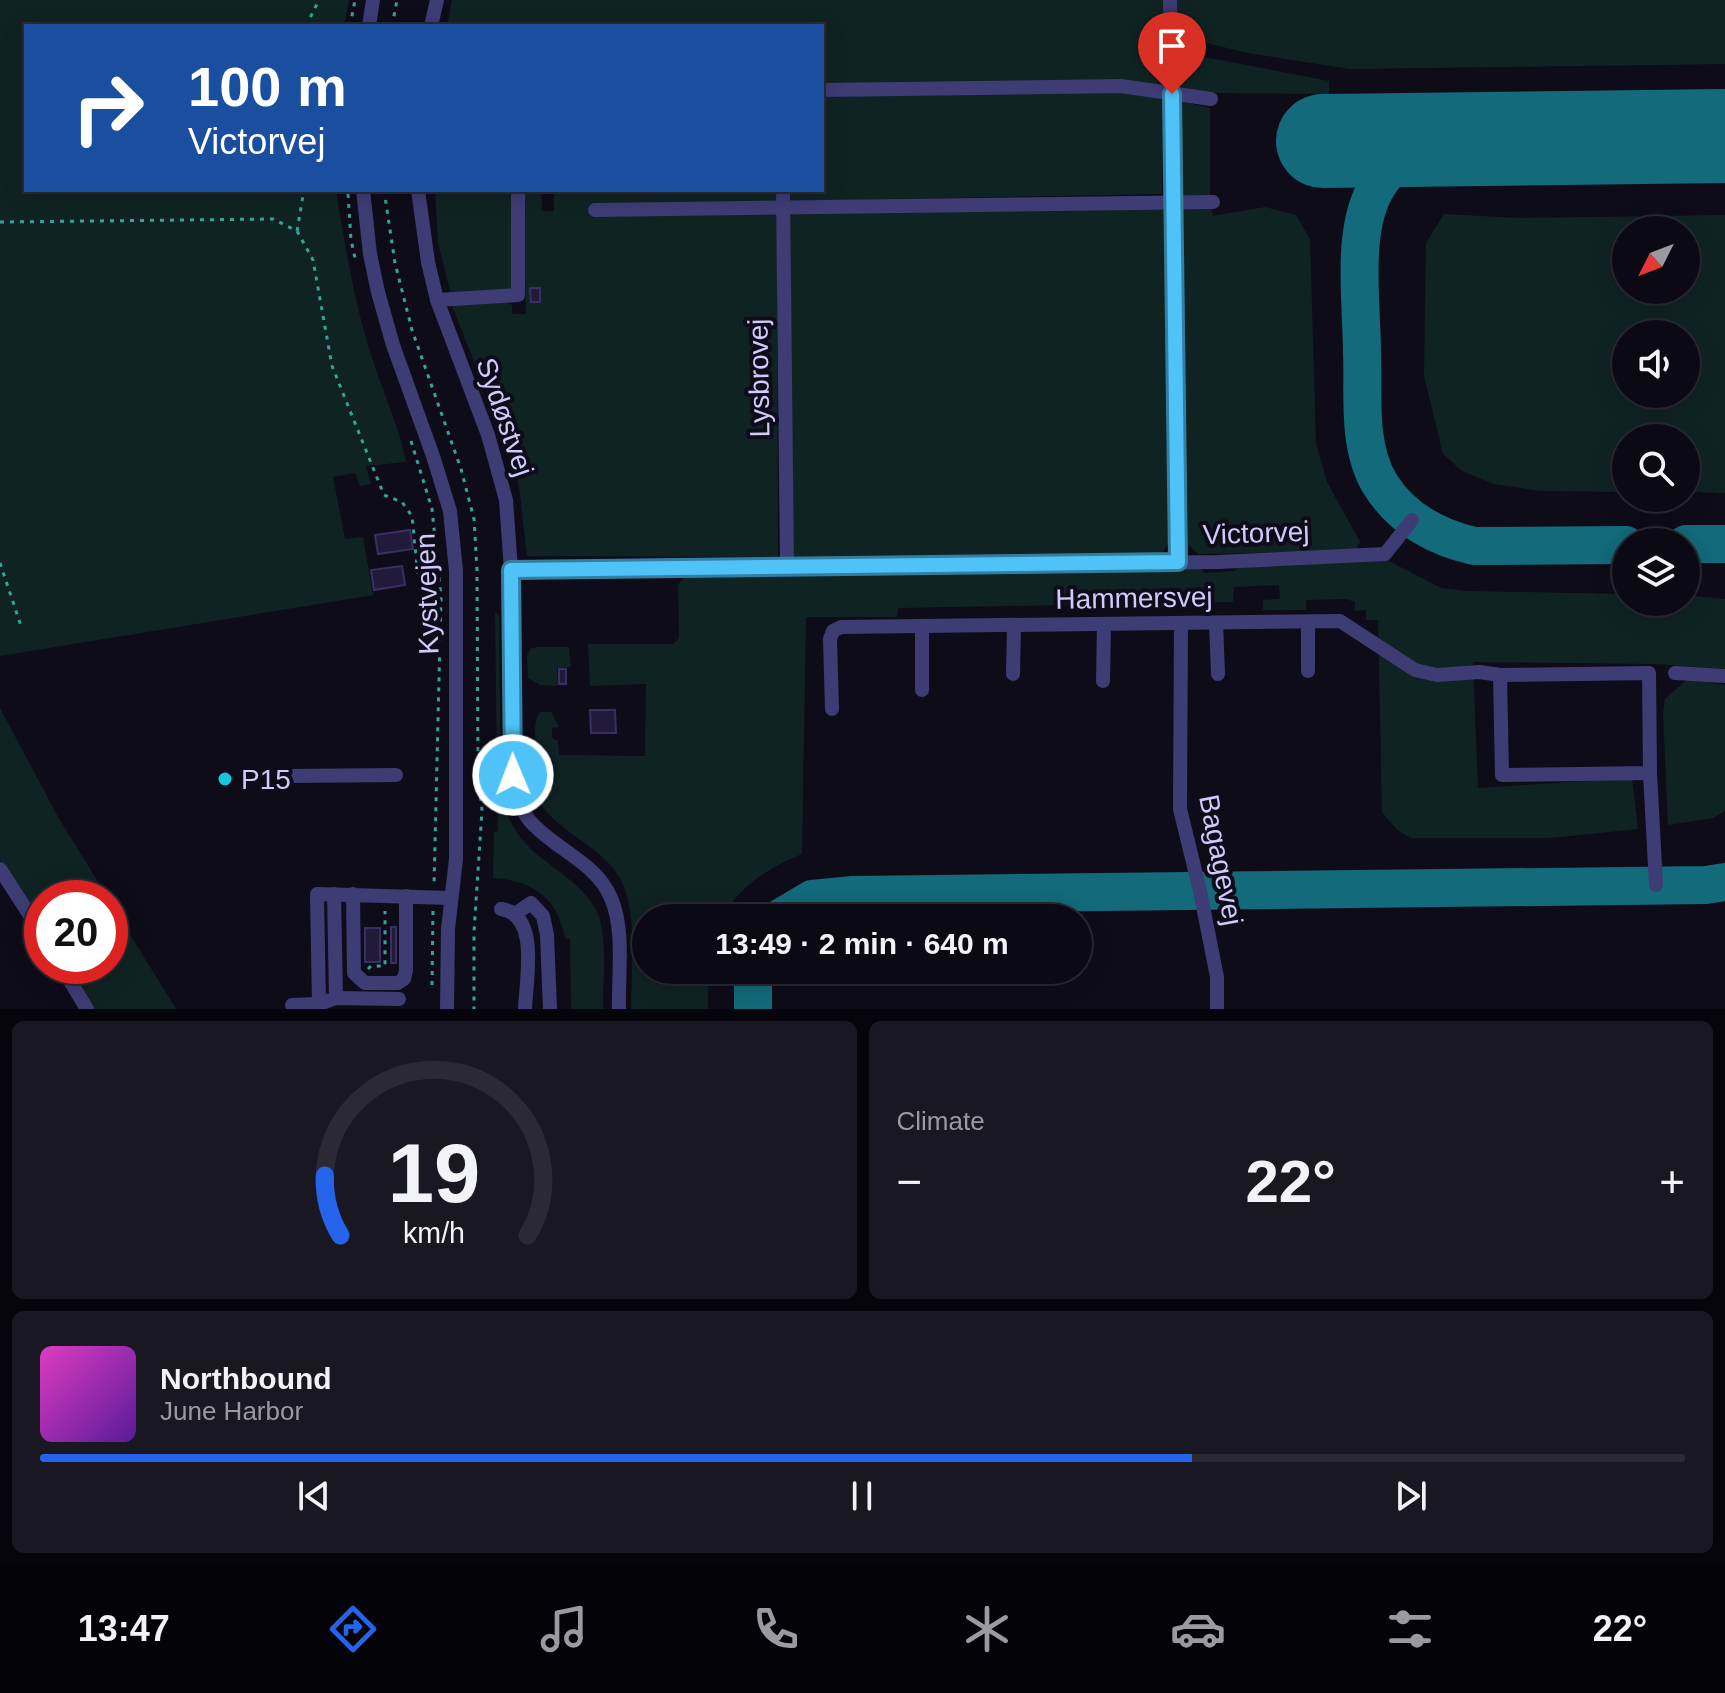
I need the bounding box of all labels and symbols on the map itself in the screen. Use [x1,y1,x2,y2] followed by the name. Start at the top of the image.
[1138,12,1206,94] pin
[1612,216,1700,304] north arrow
[742,318,776,438] street label: Lysbrovej
[470,354,540,480] street label: Sydøstvej
[1202,516,1310,550] street label: Victorvej
[409,533,445,655] street label: Kystvejen
[1055,581,1213,615] street label: Hammersvej
[471,733,555,817] position arrow
[241,764,291,795] place label: P15
[216,770,234,788] marker: P15
[1193,792,1249,928] street label: Bagagevej
[24,880,128,984] speed limit sign: 20

